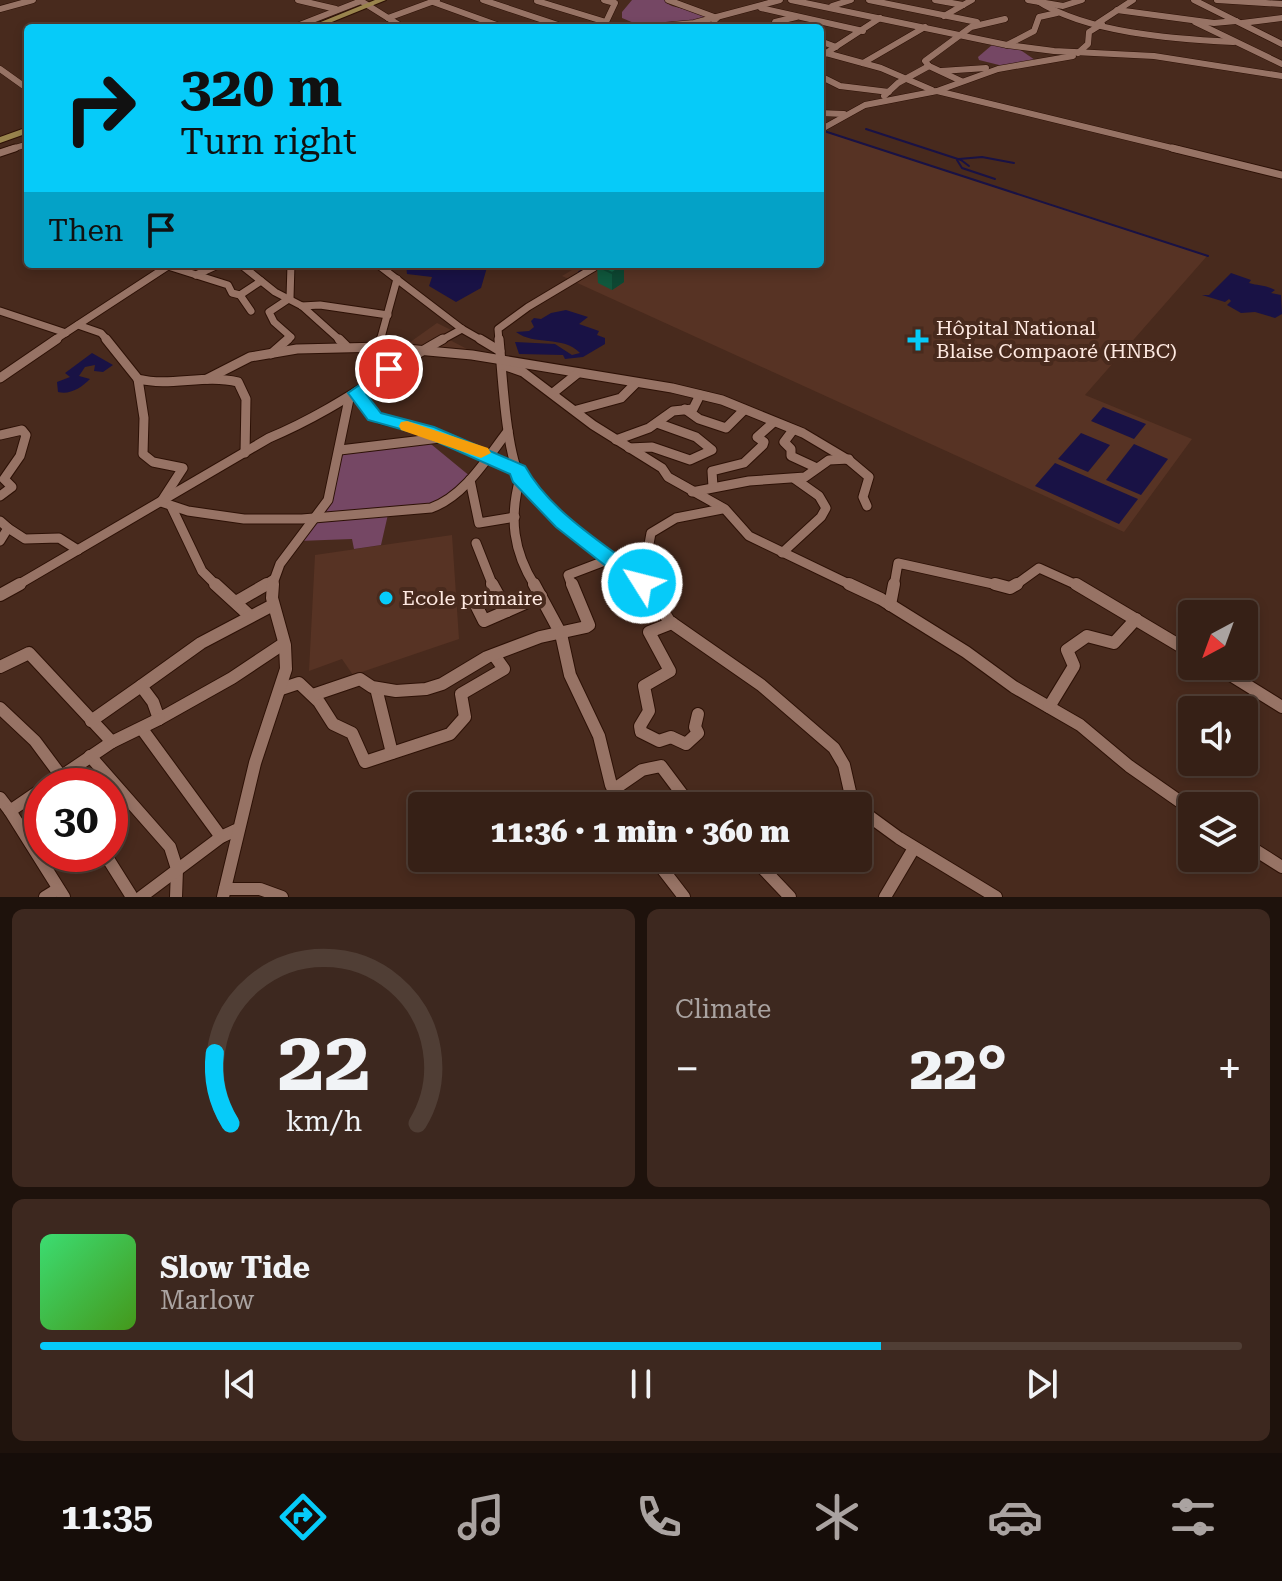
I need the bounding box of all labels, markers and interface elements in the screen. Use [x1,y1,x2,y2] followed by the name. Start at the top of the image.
[180,54,342,120] text: 320 m
[48,56,152,160] icon: right
[180,121,357,163] text: Turn right
[139,208,183,252] icon: arrive
[48,213,123,248] text: Then
[936,316,1177,363] place label: Hôpital National Blaise Compaoré (HNBC)
[907,329,929,351] marker: Hôpital National Blaise Compaoré (HNBC)
[355,335,423,403] pin
[367,347,411,391] icon: arrive
[600,541,684,625] position arrow
[402,586,543,610] place label: Ecole primaire
[377,589,395,607] marker: Ecole primaire
[1178,600,1258,680] north arrow
[1178,600,1258,872] map controls
[1178,696,1258,776] button: sound
[24,768,128,872] speed limit sign: 30
[1178,792,1258,872] button: layers
[490,814,790,849] text: 11:36 · 1 min · 360 m
[675,994,771,1024] text: Climate
[277,1013,370,1110] text: 22
[910,1033,1007,1104] text: 22°
[675,1043,700,1095] text: −
[1217,1043,1242,1095] text: +
[285,1104,362,1138] text: km/h
[160,1250,310,1285] text: Slow Tide
[160,1285,254,1315] text: Marlow
[218,1362,262,1406] icon: previous
[619,1362,663,1406] icon: pause
[1020,1362,1064,1406] icon: next
[275,1489,331,1545] icon: directions
[453,1489,509,1545] icon: music
[631,1489,687,1545] icon: phone
[809,1489,865,1545] icon: climate
[987,1489,1043,1545] icon: car
[1165,1489,1221,1545] icon: filters
[61,1496,153,1538] text: 11:35

